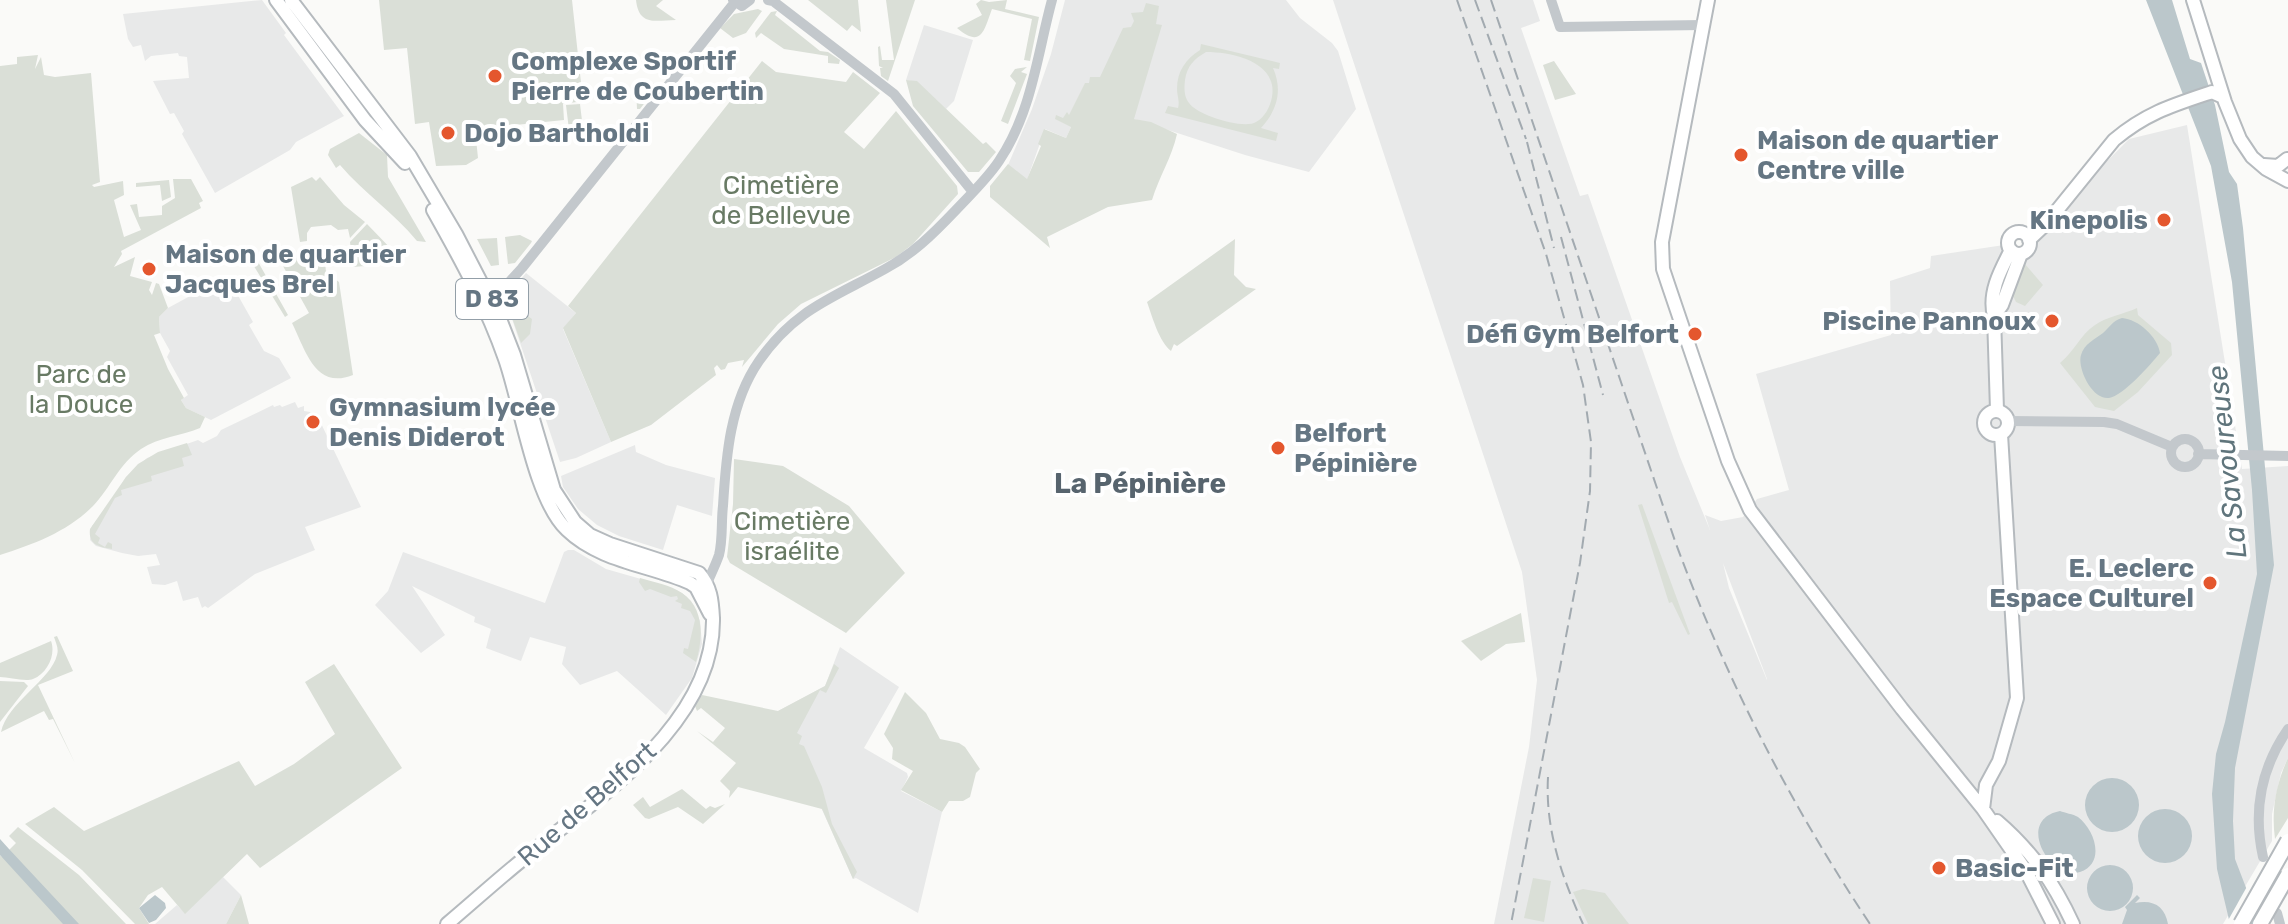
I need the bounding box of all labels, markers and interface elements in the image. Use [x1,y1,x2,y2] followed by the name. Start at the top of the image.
[511,46,764,107] place label: Complexe Sportif Pierre de Coubertin
[486,67,504,85] marker: Complexe Sportif Pierre de Coubertin
[464,118,649,149] place label: Dojo Bartholdi
[439,124,457,142] marker: Dojo Bartholdi
[1757,125,1998,186] place label: Maison de quartier Centre ville
[1732,146,1750,164] marker: Maison de quartier Centre ville
[711,170,851,231] park label: Cimetière de Bellevue
[2030,205,2148,236] place label: Kinepolis
[2155,211,2173,229] marker: Kinepolis
[165,239,406,300] place label: Maison de quartier Jacques Brel
[140,260,158,278] marker: Maison de quartier Jacques Brel
[456,279,528,319] road number: D 83
[1822,306,2036,337] place label: Piscine Pannoux
[2043,312,2061,330] marker: Piscine Pannoux
[1466,319,1679,350] place label: Défi Gym Belfort
[1686,325,1704,343] marker: Défi Gym Belfort
[29,359,133,420] park label: Parc de la Douce
[2200,364,2254,560] water label: La Savoureuse
[329,392,556,453] place label: Gymnasium lycée Denis Diderot
[304,413,322,431] marker: Gymnasium lycée Denis Diderot
[1294,418,1417,479] place label: Belfort Pépinière
[1269,439,1287,457] marker: Belfort Pépinière
[1054,467,1226,500] district label: La Pépinière
[734,506,850,567] park label: Cimetière israélite
[1989,553,2194,614] place label: E. Leclerc Espace Culturel
[2201,574,2219,592] marker: E. Leclerc Espace Culturel
[512,736,662,872] street label: Rue de Belfort
[1955,853,2074,884] place label: Basic-Fit
[1930,859,1948,877] marker: Basic-Fit

